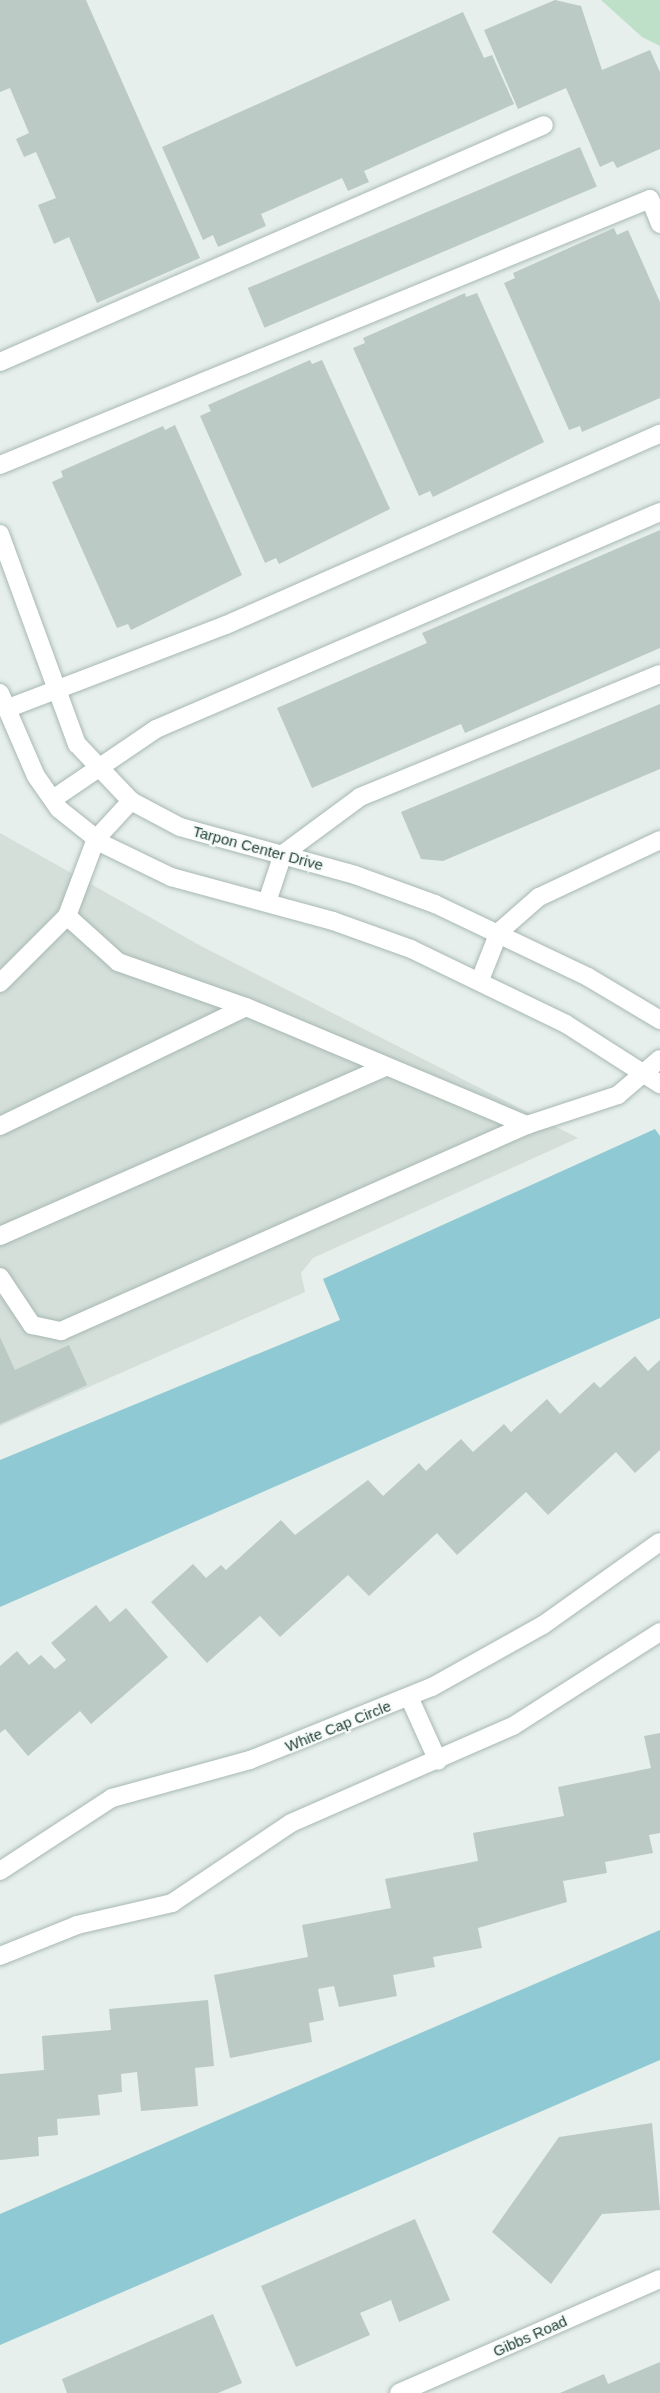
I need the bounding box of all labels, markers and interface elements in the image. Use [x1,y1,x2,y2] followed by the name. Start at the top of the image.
[191,822,325,874] street label: Tarpon Center Drive
[282,1697,394,1755] street label: White Cap Circle
[490,2312,570,2360] street label: Gibbs Road

